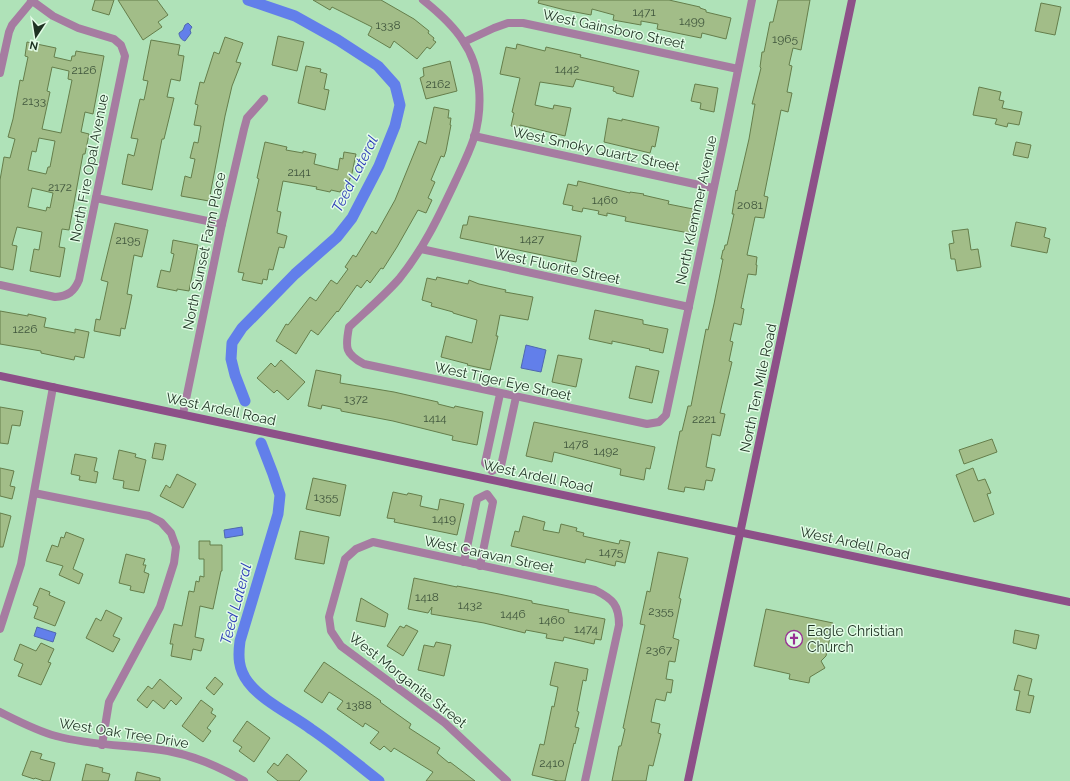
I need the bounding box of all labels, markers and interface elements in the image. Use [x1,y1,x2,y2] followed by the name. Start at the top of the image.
[632,5,656,19] house number: 1471
[541,6,687,52] street label: West Gainsboro Street
[679,14,705,28] house number: 1499
[16,16,56,56] north arrow
[375,18,401,32] house number: 1338
[772,32,798,46] house number: 1965
[29,38,39,53] text: N
[555,62,579,76] house number: 1442
[72,63,96,77] house number: 2126
[426,77,450,91] house number: 2162
[67,93,111,243] street label: North Fire Opal Avenue
[22,94,46,108] house number: 2133
[511,123,681,175] street label: West Smoky Quartz Street
[328,133,382,215] water label: Teed Lateral
[672,134,720,286] street label: North Klemmer Avenue
[287,165,311,179] house number: 2141
[179,171,229,331] street label: North Sunset Farm Place
[48,180,72,194] house number: 2172
[592,193,618,207] house number: 1460
[737,198,763,212] house number: 2081
[520,232,545,246] house number: 1427
[116,233,141,247] house number: 2195
[492,245,622,287] street label: West Fluorite Street
[13,322,37,336] house number: 1226
[737,322,779,454] street label: North Ten Mile Road
[433,359,573,403] street label: West Tiger Eye Street
[165,390,277,428] street label: West Ardell Road
[344,392,368,406] house number: 1372
[423,411,447,425] house number: 1414
[692,412,716,426] house number: 2221
[563,437,589,451] house number: 1478
[594,444,618,458] house number: 1492
[482,457,594,495] street label: West Ardell Road
[314,490,339,504] house number: 1355
[432,512,456,526] house number: 1419
[799,524,911,562] street label: West Ardell Road
[423,532,555,576] street label: West Caravan Street
[599,545,624,559] house number: 1475
[217,561,256,647] water label: Teed Lateral
[415,590,439,604] house number: 1418
[458,598,482,612] house number: 1432
[648,604,674,618] house number: 2355
[500,607,526,621] house number: 1446
[539,613,565,627] house number: 1460
[574,622,598,636] house number: 1474
[807,623,903,655] place label: Eagle Christian Church
[346,629,470,731] street label: West Morganite Street
[784,629,804,649] church icon: Eagle Christian Church
[646,643,673,657] house number: 2367
[346,698,372,712] house number: 1388
[58,715,190,751] street label: West Oak Tree Drive
[539,756,565,770] house number: 2410

